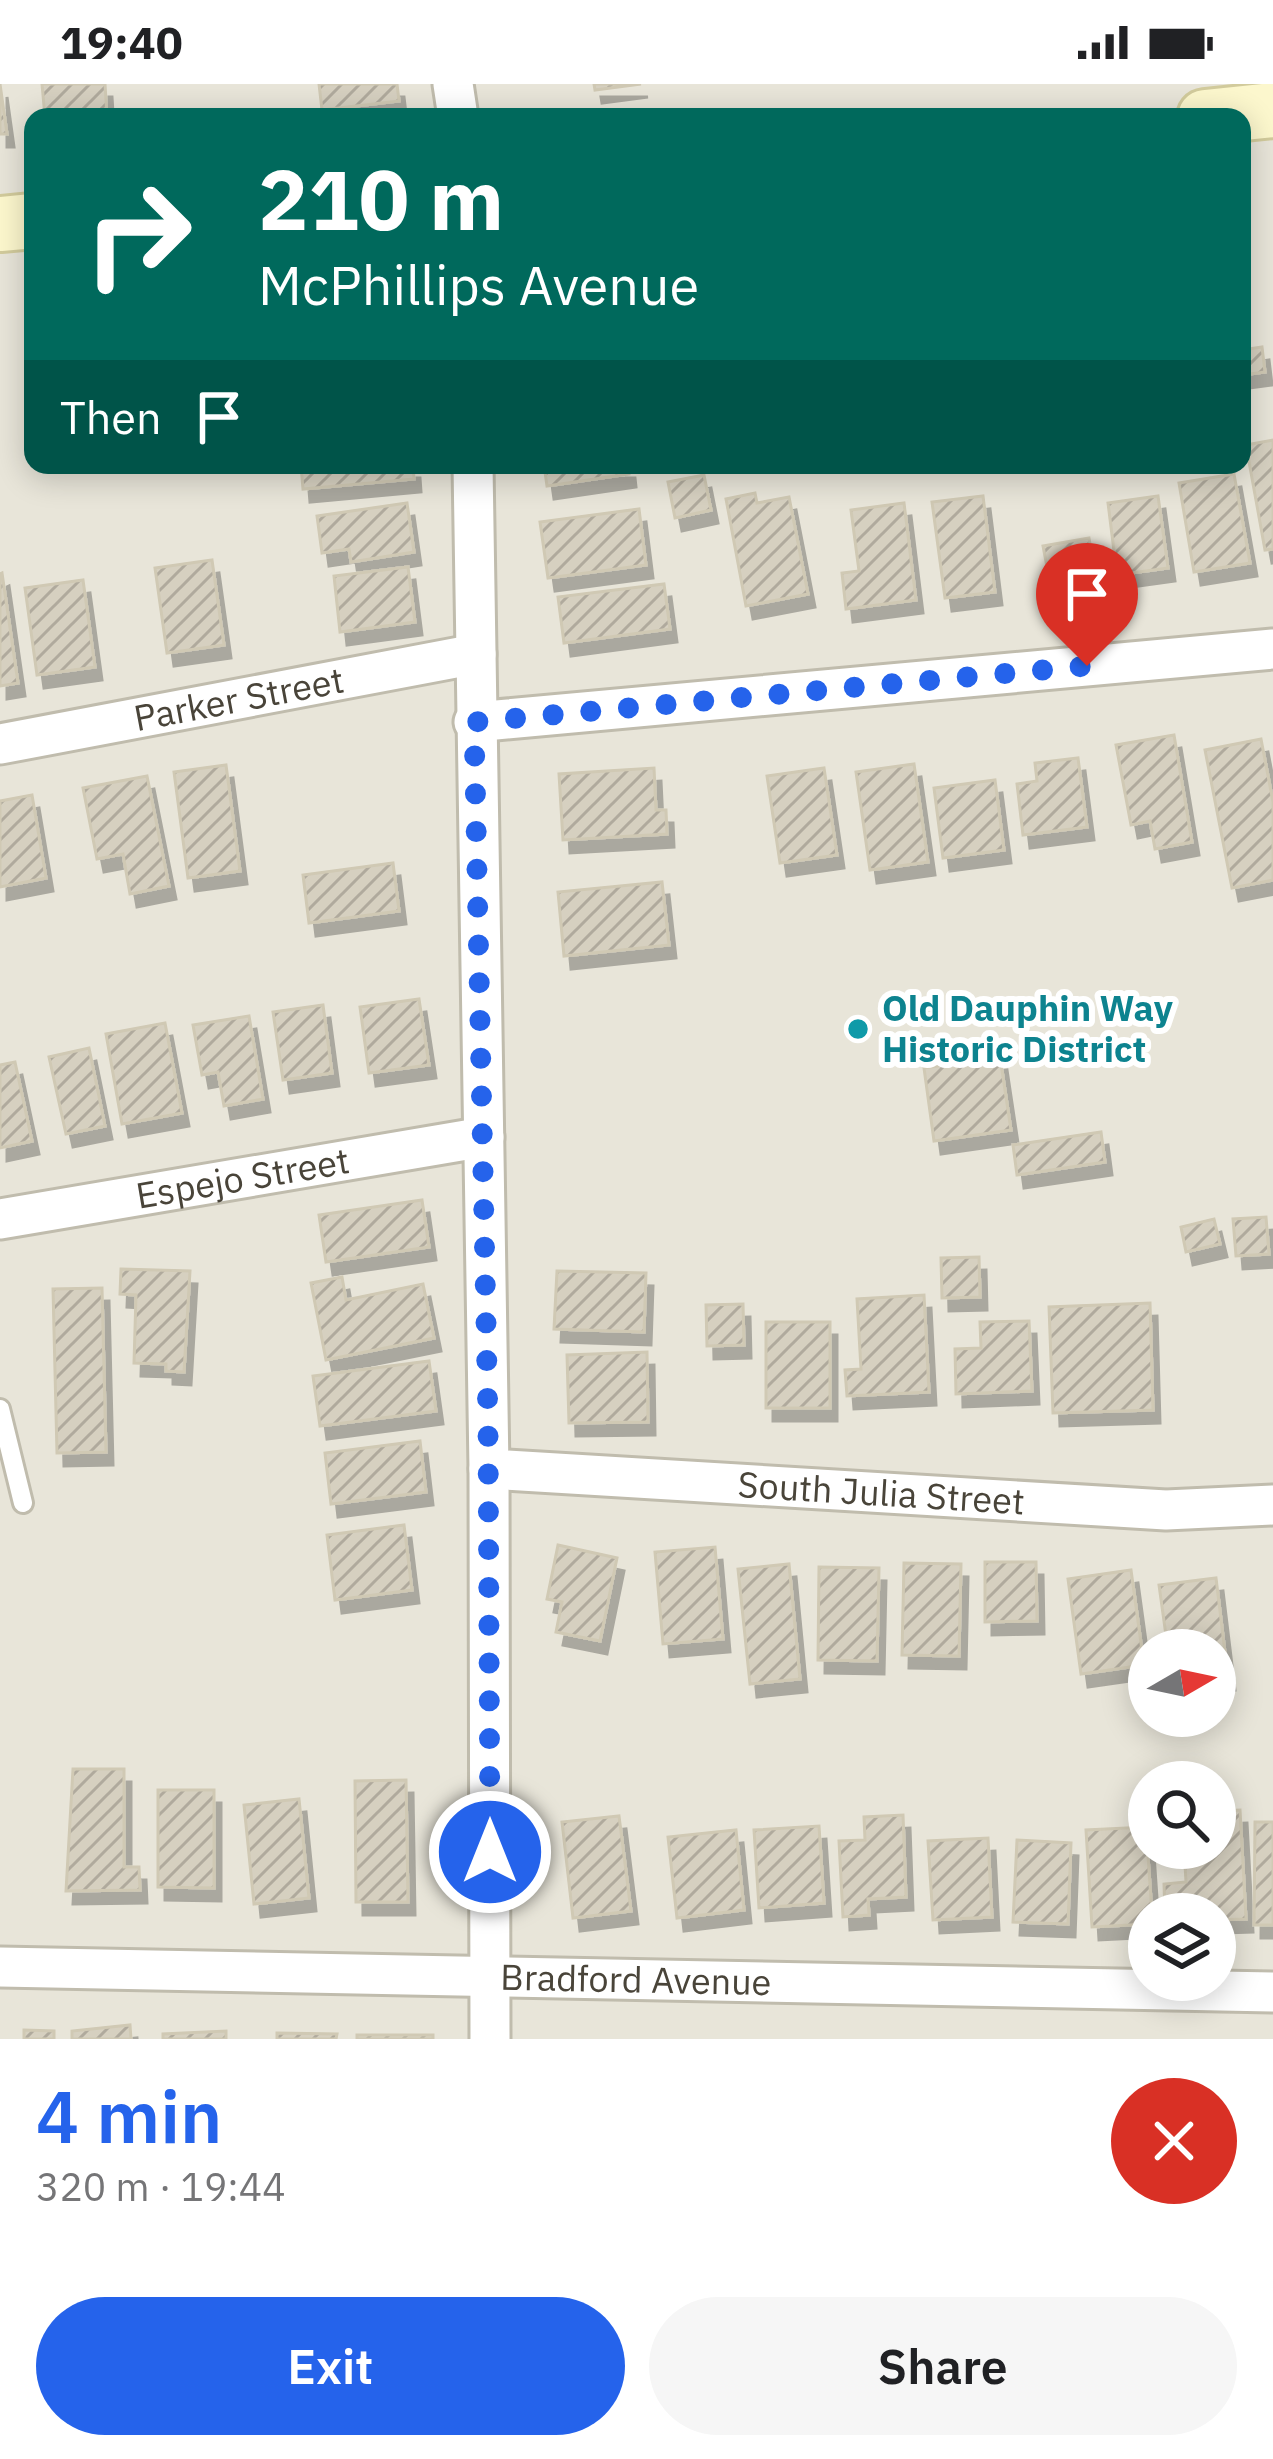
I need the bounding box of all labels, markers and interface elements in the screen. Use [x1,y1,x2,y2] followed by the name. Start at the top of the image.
[60,13,183,71] text: 19:40
[258,144,504,253] text: 210 m
[60,156,216,312] icon: right
[258,250,699,320] text: McPhillips Avenue
[186,384,252,450] icon: arrive
[60,388,162,446] text: Then
[1036,543,1138,666] pin
[1054,561,1120,627] icon: arrive
[130,656,347,741] street label: Parker Street
[882,984,1174,1072] place label: Old Dauphin Way Historic District
[845,1016,871,1042] marker: Old Dauphin Way Historic District
[132,1136,353,1219] street label: Espejo Street
[737,1460,1026,1524] street label: South Julia Street
[1128,1629,1236,1737] north arrow
[1128,1629,1236,2001] map controls
[1128,1761,1236,1869] button: search
[427,1789,553,1915] position arrow
[1128,1893,1236,2001] button: layers
[500,1953,772,2005] street label: Bradford Avenue
[36,2069,222,2163] text: 4 min
[1111,2078,1237,2204] button: close
[36,2161,286,2212] text: 320 m · 19:44
[36,2297,625,2435] button: Exit
[649,2297,1237,2435] button: Share

